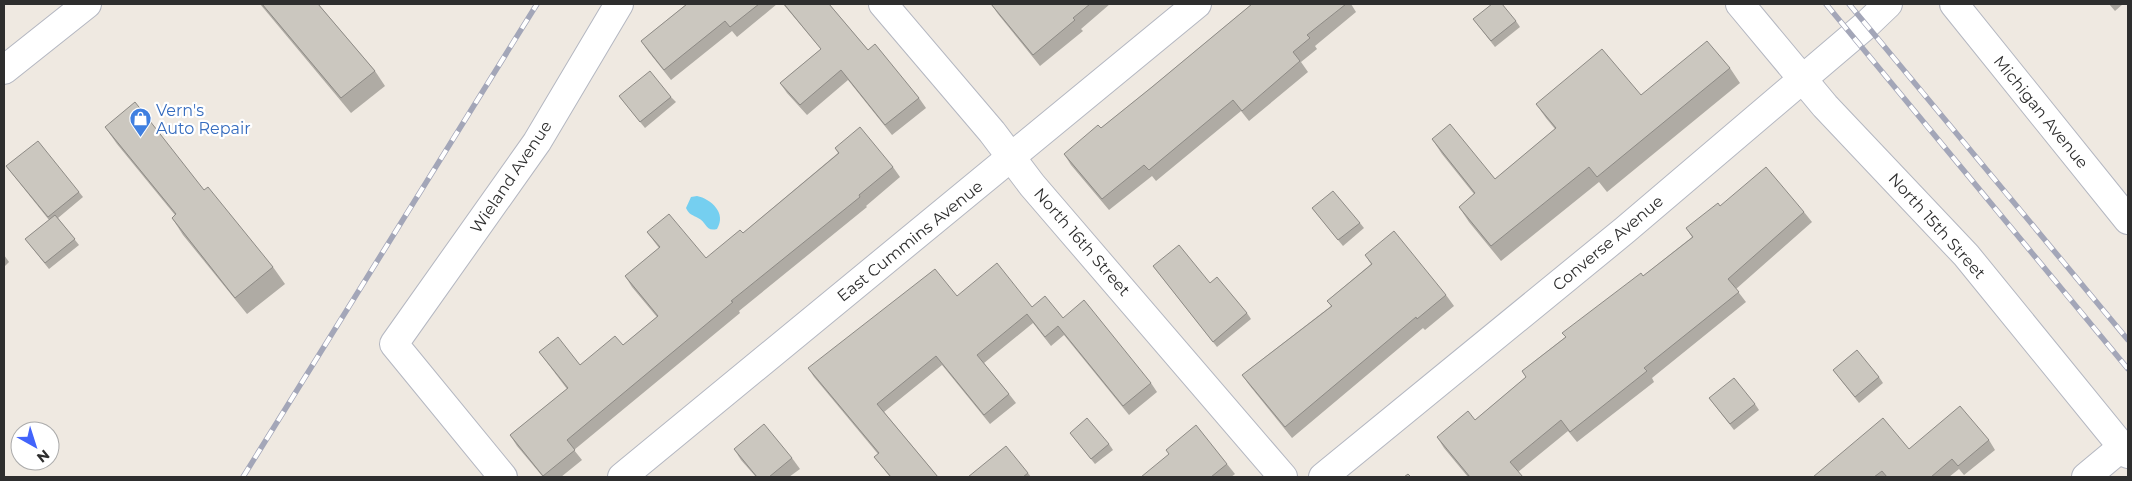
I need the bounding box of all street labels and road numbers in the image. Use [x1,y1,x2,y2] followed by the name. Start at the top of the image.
[1990,52,2092,172] street label: Michigan Avenue
[466,117,556,237] street label: Wieland Avenue
[1884,169,1990,283] street label: North 15th Street
[833,176,987,306] street label: East Cummins Avenue
[1030,184,1134,300] street label: North 16th Street
[1549,191,1667,295] street label: Converse Avenue

